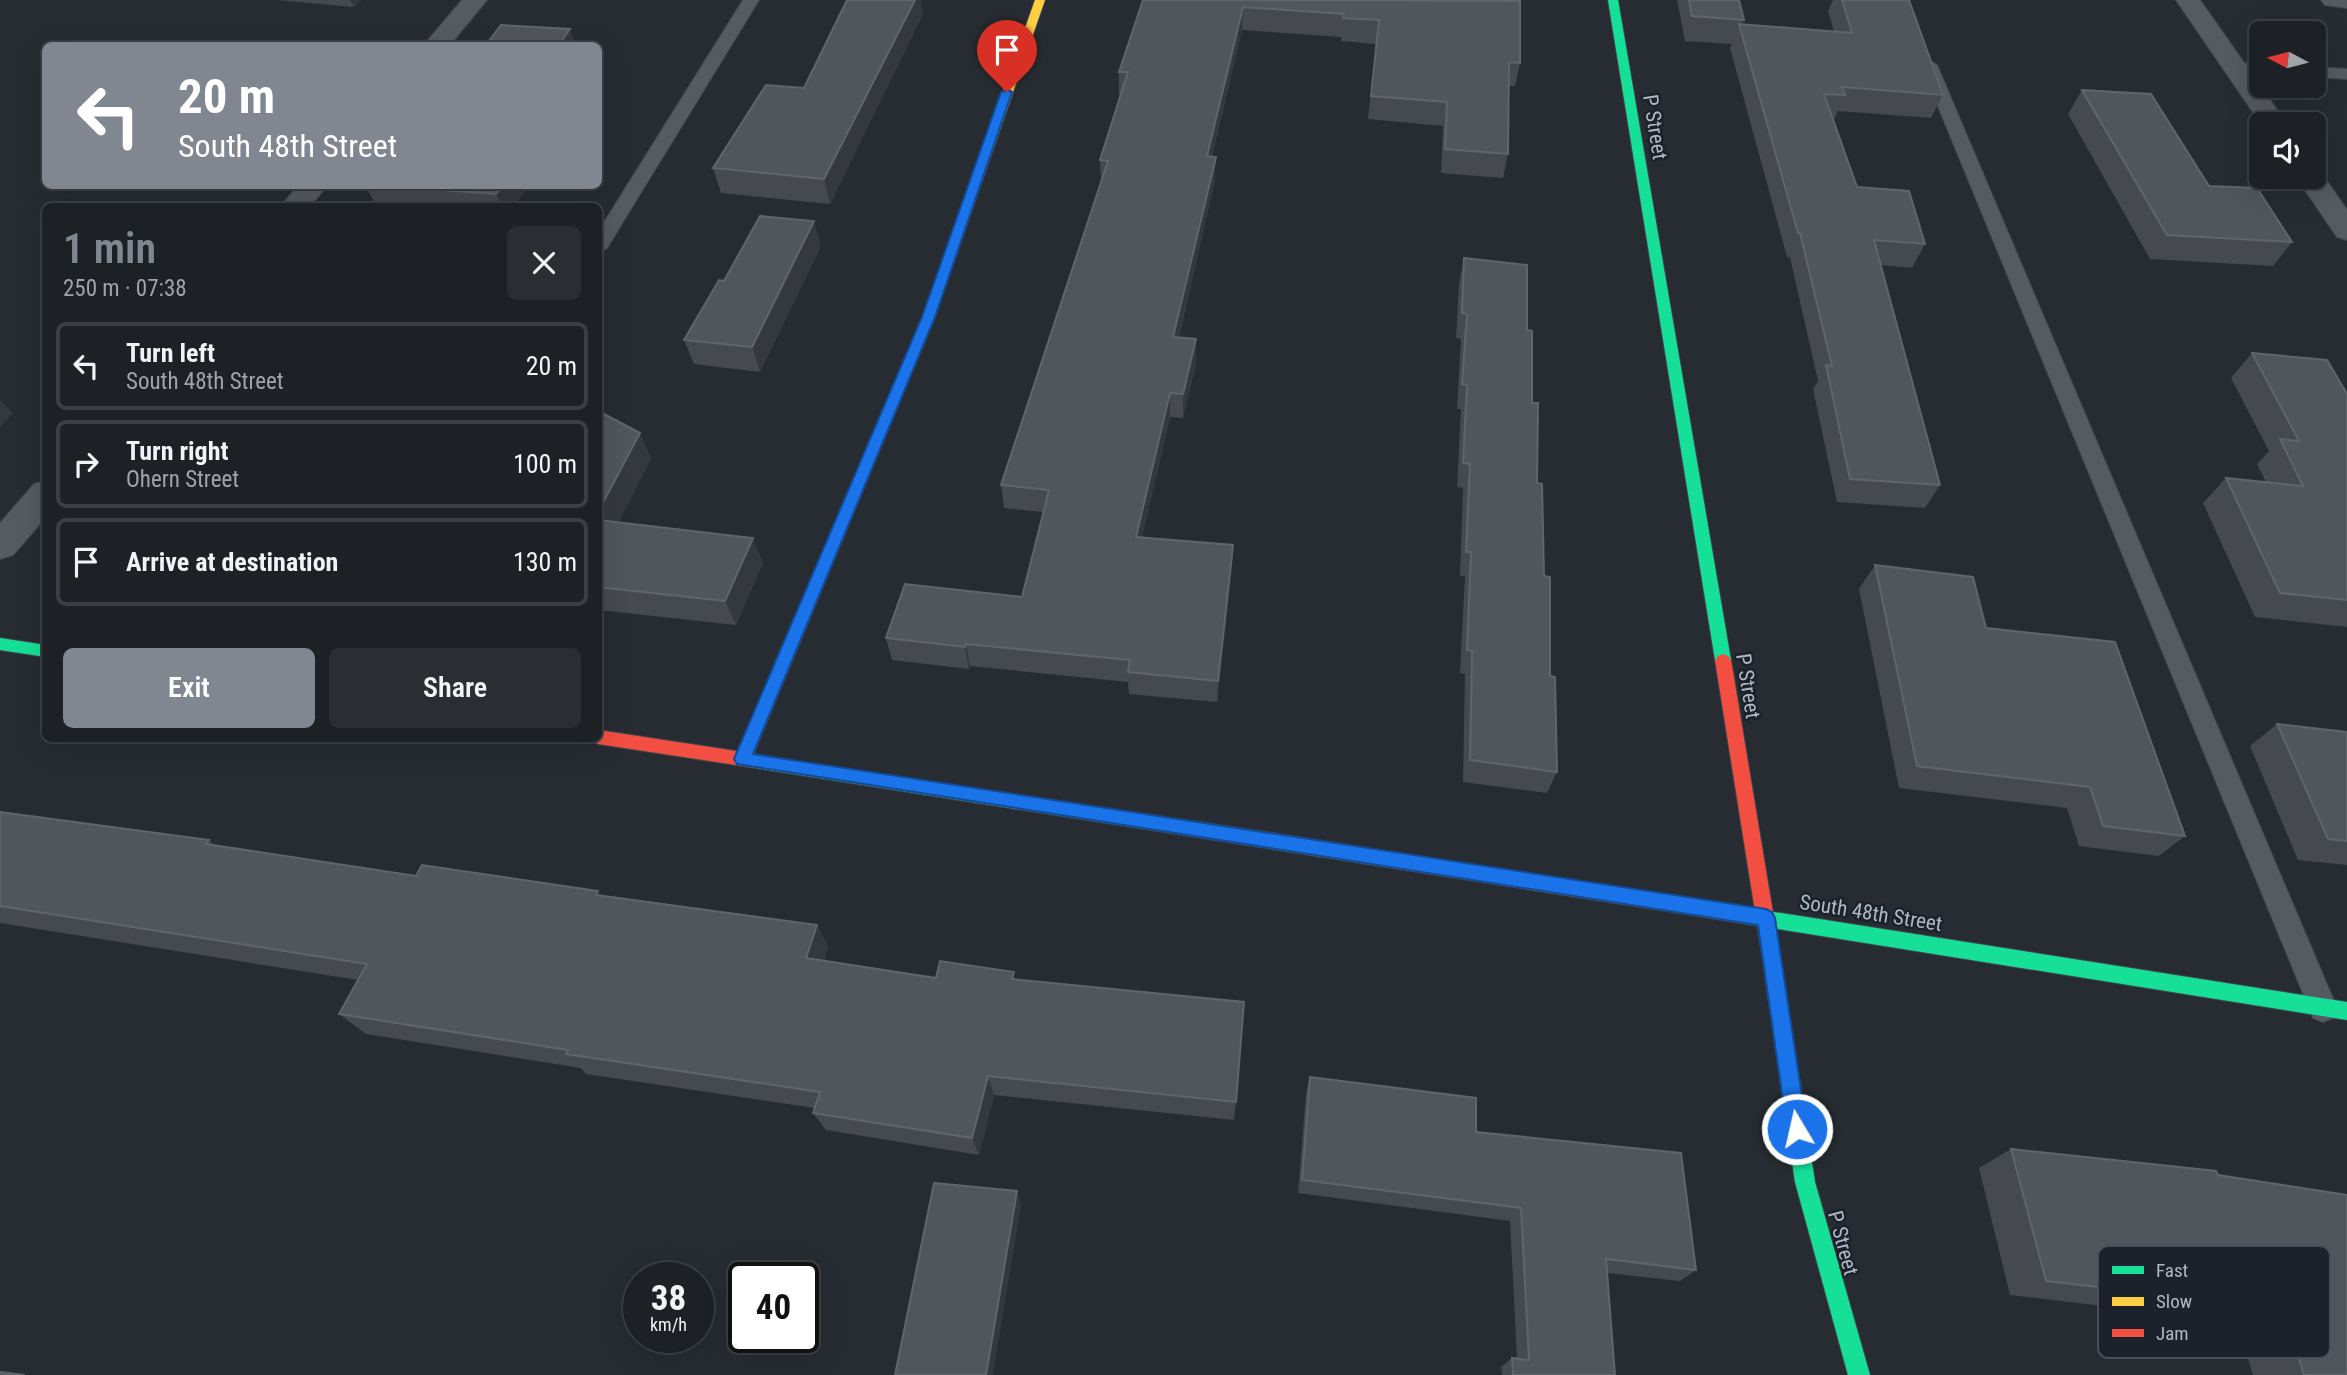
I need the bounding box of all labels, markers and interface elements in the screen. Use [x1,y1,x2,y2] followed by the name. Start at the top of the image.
[977,20,1037,92] pin
[2249,21,2326,98] north arrow
[2249,21,2326,189] map controls
[988,31,1026,69] icon: arrive
[178,68,275,125] text: 20 m
[63,70,154,161] icon: left
[1638,93,1672,161] street label: P Street
[2249,112,2326,189] button: sound
[178,127,397,165] text: South 48th Street
[63,224,156,273] text: 1 min
[507,226,581,300] button: close
[63,275,187,302] text: 250 m · 07:38
[126,338,215,368] text: Turn left
[67,347,105,385] icon: left
[526,351,577,381] text: 20 m
[126,368,284,395] text: South 48th Street
[126,436,228,466] text: Turn right
[67,445,105,483] icon: right
[513,449,577,479] text: 100 m
[126,466,239,493] text: Ohern Street
[67,543,105,581] icon: arrive
[126,547,338,577] text: Arrive at destination
[513,547,577,577] text: 130 m
[63,648,315,728] button: Exit
[329,648,581,728] button: Share
[1731,652,1765,720] street label: P Street
[1798,890,1944,936] street label: South 48th Street
[1760,1092,1834,1166] position arrow
[1823,1208,1863,1278] street label: P Street
[2098,1246,2330,1358] legend
[2156,1259,2188,1282] text: Fast
[728,1262,819,1353] speed limit sign: 40
[651,1278,686,1319] text: 38
[2156,1290,2192,1313] text: Slow
[650,1314,687,1335] text: km/h
[2156,1322,2189,1345] text: Jam

